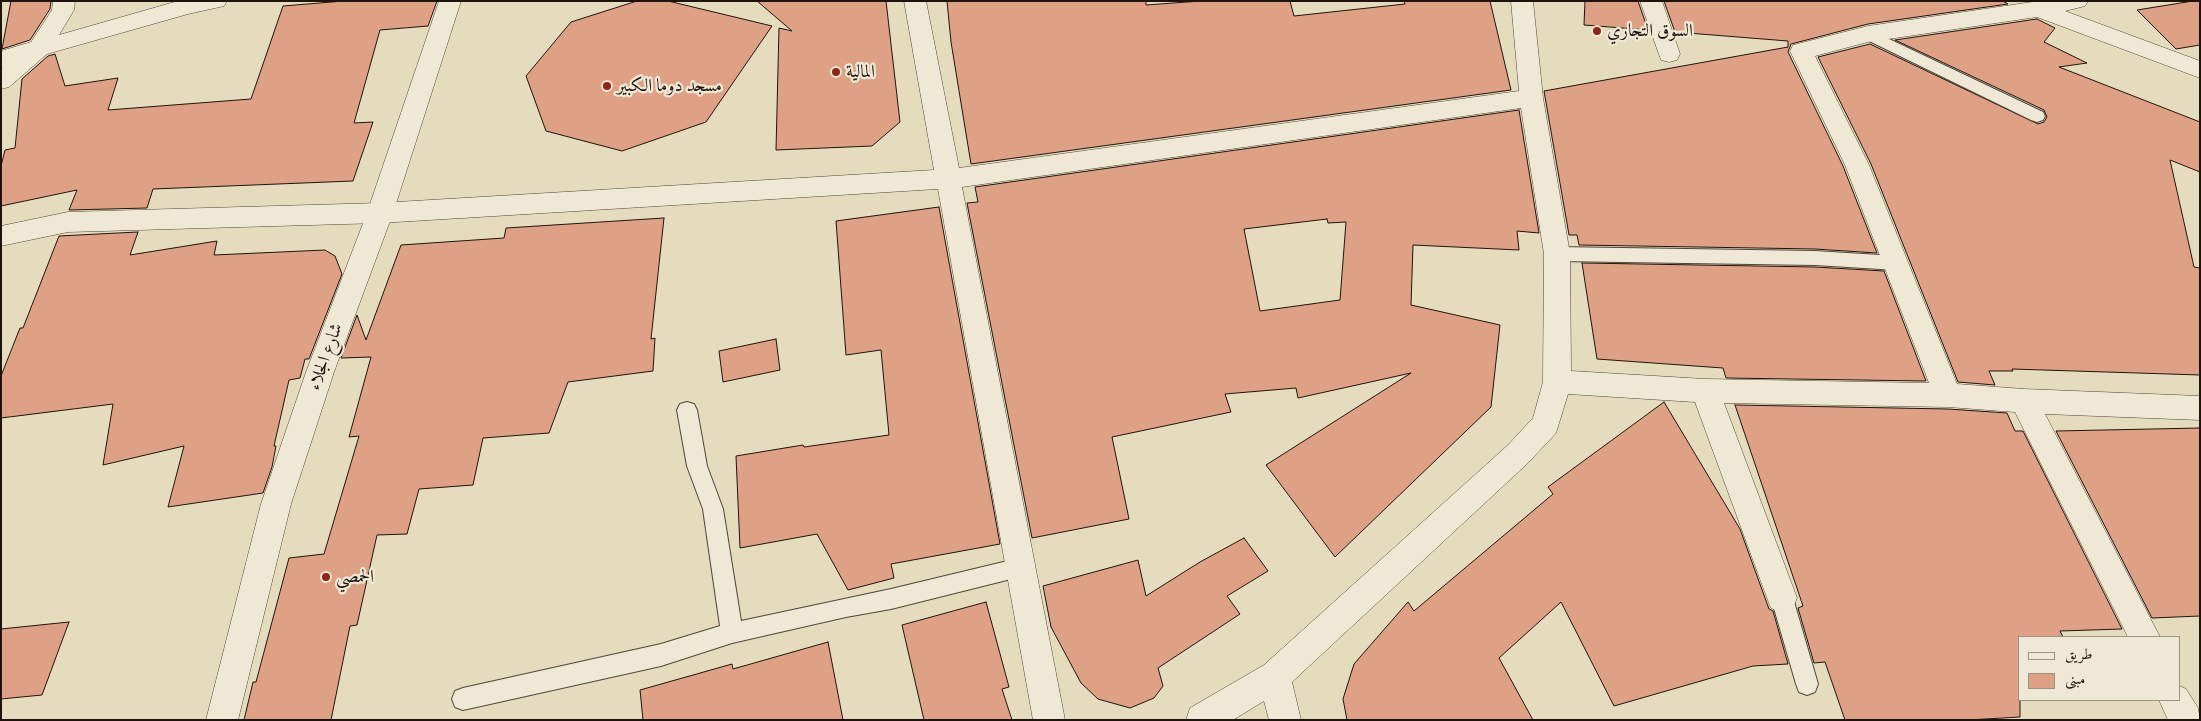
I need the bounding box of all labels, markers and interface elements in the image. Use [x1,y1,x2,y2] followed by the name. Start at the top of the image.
[1607,20,1693,42] place label: السوق التجاري
[1591,25,1603,37] marker: السوق التجاري
[846,61,875,83] place label: المالية
[830,66,842,78] marker: المالية
[617,75,722,97] place label: مسجد دوما الكبير
[601,80,613,92] marker: مسجد دوما الكبير
[304,321,348,393] street label: شارع الجلاء
[336,566,374,588] place label: الحمصي
[320,571,332,583] marker: الحمصي
[2018,636,2181,701] legend
[2065,643,2092,664] text: طريق
[2065,668,2085,689] text: مبنى

